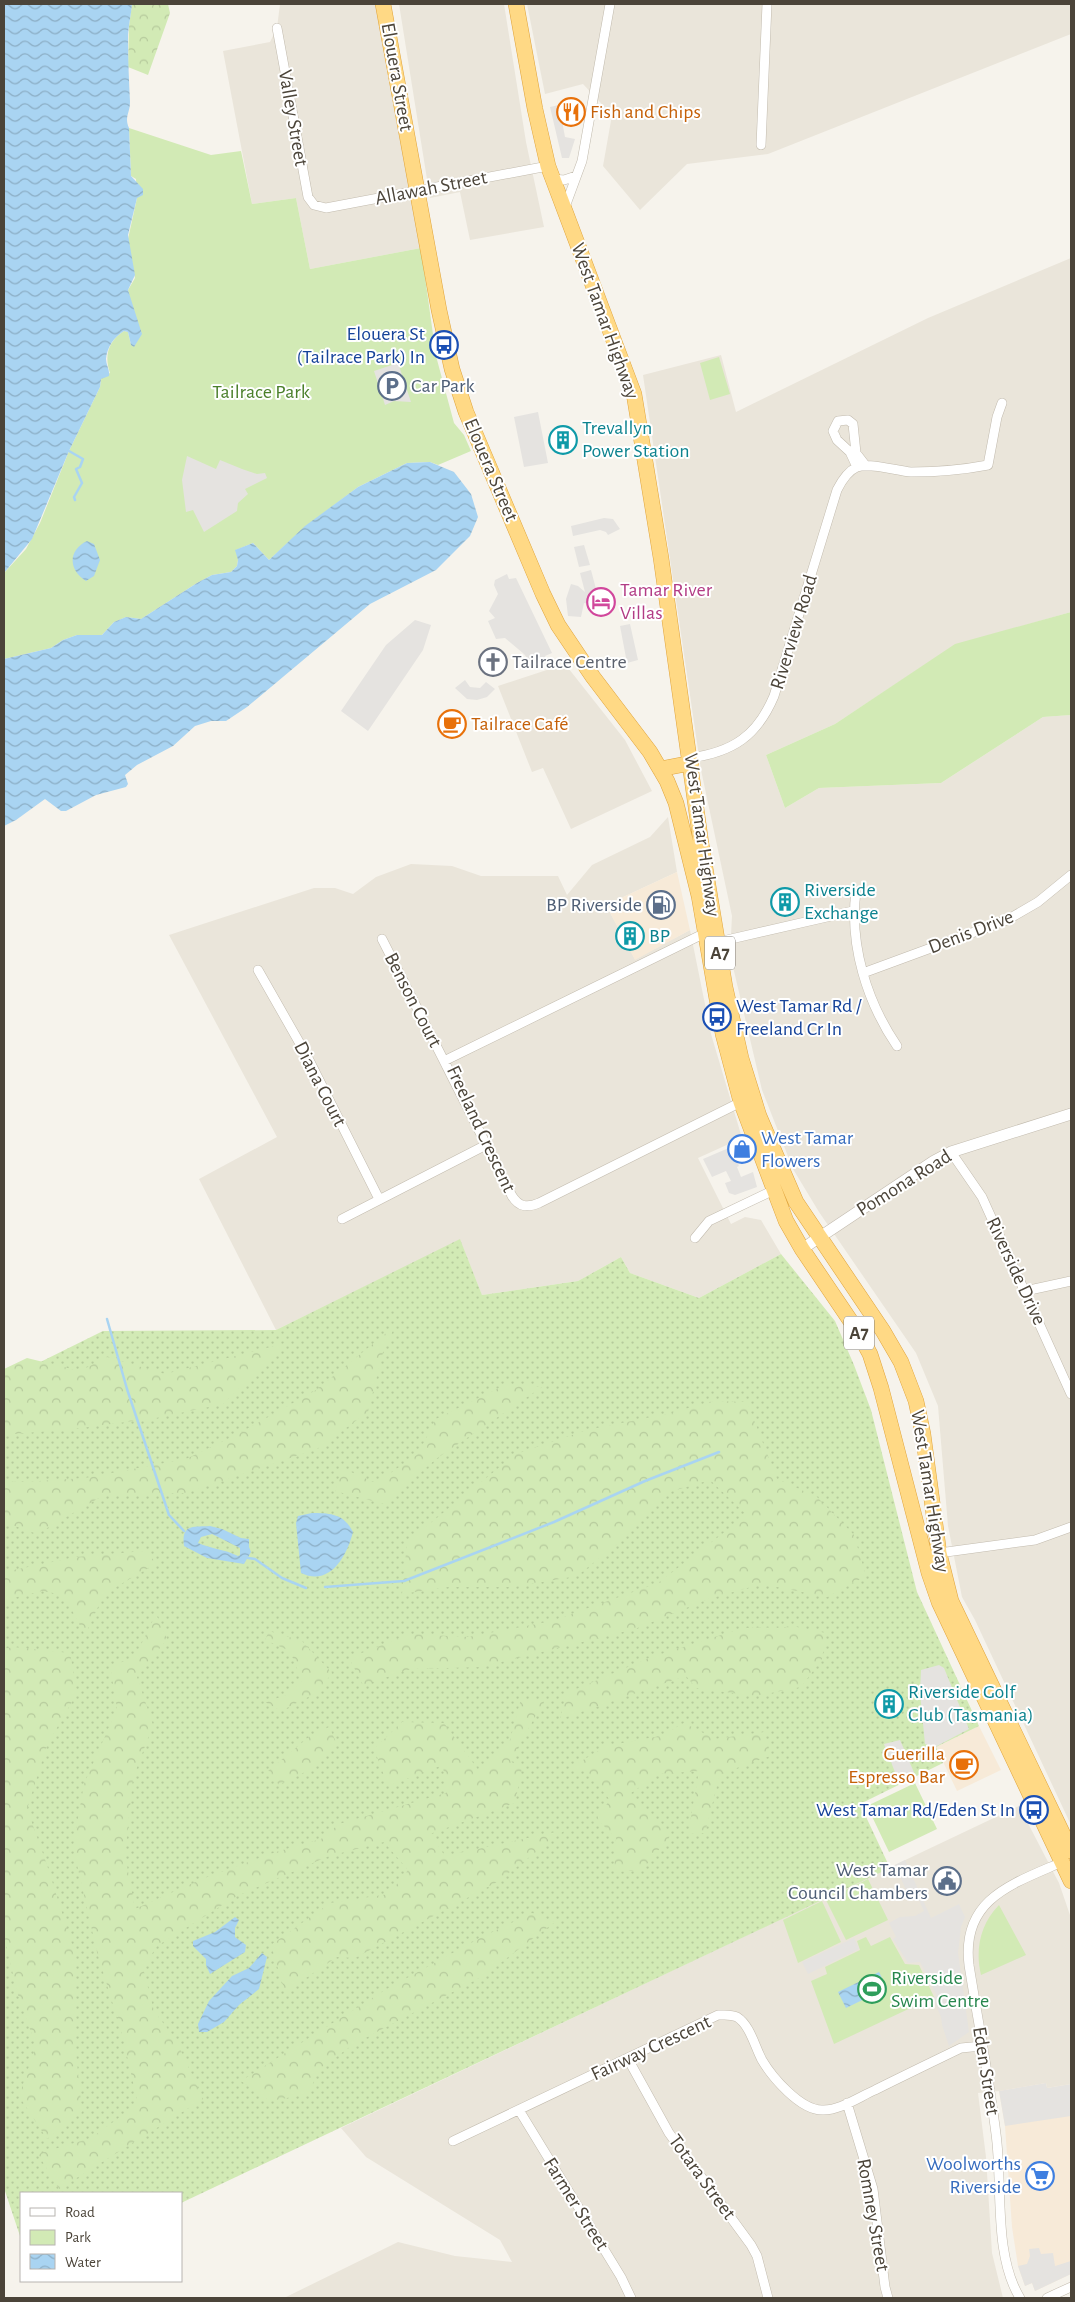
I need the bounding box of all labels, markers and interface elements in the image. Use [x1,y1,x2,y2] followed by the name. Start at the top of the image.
[378,21,416,133] street label: Elouera Street
[275,68,311,168] street label: Valley Street
[556,97,586,127] restaurant icon: Fish and Chips
[590,102,701,122] place label: Fish and Chips
[373,167,489,209] street label: Allawah Street
[567,240,643,402] street label: West Tamar Highway
[297,324,426,367] place label: Elouera St (Tailrace Park) In
[429,330,459,360] bus stop icon: Elouera St (Tailrace Park) In
[377,371,407,401] parking icon: Car Park
[411,376,475,396] place label: Car Park
[212,382,310,402] park label: Tailrace Park
[460,416,522,525] street label: Elouera Street
[582,418,690,461] place label: Trevallyn Power Station
[548,425,578,455] building icon: Trevallyn Power Station
[767,572,821,692] street label: Riverview Road
[620,580,713,623] place label: Tamar River Villas
[586,587,616,617] hotel icon: Tamar River Villas
[478,647,508,677] church icon: Tailrace Centre
[512,652,627,672] place label: Tailrace Centre
[437,709,467,739] cafe icon: Tailrace Café
[471,714,569,734] place label: Tailrace Café
[681,752,723,918] street label: West Tamar Highway
[804,880,878,923] place label: Riverside Exchange
[770,887,800,917] building icon: Riverside Exchange
[646,890,676,920] fuel station icon: BP Riverside
[546,895,642,915] place label: BP Riverside
[926,907,1016,957] street label: Denis Drive
[615,921,645,951] building icon: BP
[649,926,670,946] place label: BP
[705,936,735,970] road number: A7
[381,949,446,1051] street label: Benson Court
[736,996,862,1039] place label: West Tamar Rd / Freeland Cr In
[702,1002,732,1032] bus stop icon: West Tamar Rd / Freeland Cr In
[290,1038,350,1130] street label: Diana Court
[443,1062,519,1196] street label: Freeland Crescent
[761,1128,854,1171] place label: West Tamar Flowers
[727,1134,757,1164] shop icon: West Tamar Flowers
[853,1146,955,1220] street label: Pomona Road
[982,1214,1050,1328] street label: Riverside Drive
[844,1316,874,1350] road number: A7
[907,1408,953,1574] street label: West Tamar Highway
[908,1682,1034,1725] place label: Riverside Golf Club (Tasmania)
[874,1689,904,1719] building icon: Riverside Golf Club (Tasmania)
[848,1744,946,1787] place label: Guerilla Espresso Bar
[949,1750,979,1780] cafe icon: Guerilla Espresso Bar
[1019,1795,1049,1825] bus stop icon: West Tamar Rd/Eden St In
[816,1800,1015,1820] place label: West Tamar Rd/Eden St In
[788,1860,929,1903] place label: West Tamar Council Chambers
[932,1866,962,1896] public building icon: West Tamar Council Chambers
[891,1968,989,2011] place label: Riverside Swim Centre
[857,1974,887,2004] sports icon: Riverside Swim Centre
[588,2011,714,2084] street label: Fairway Crescent
[969,2025,1003,2117] street label: Eden Street
[665,2131,740,2224] street label: Totara Street
[540,2154,613,2255] street label: Farmer Street
[926,2154,1021,2197] place label: Woolworths Riverside
[853,2157,893,2274] street label: Romney Street
[1025,2161,1055,2191] supermarket icon: Woolworths Riverside
[20,2192,182,2282] legend
[65,2205,95,2220] text: Road
[65,2230,91,2245] text: Park
[65,2255,101,2270] text: Water

